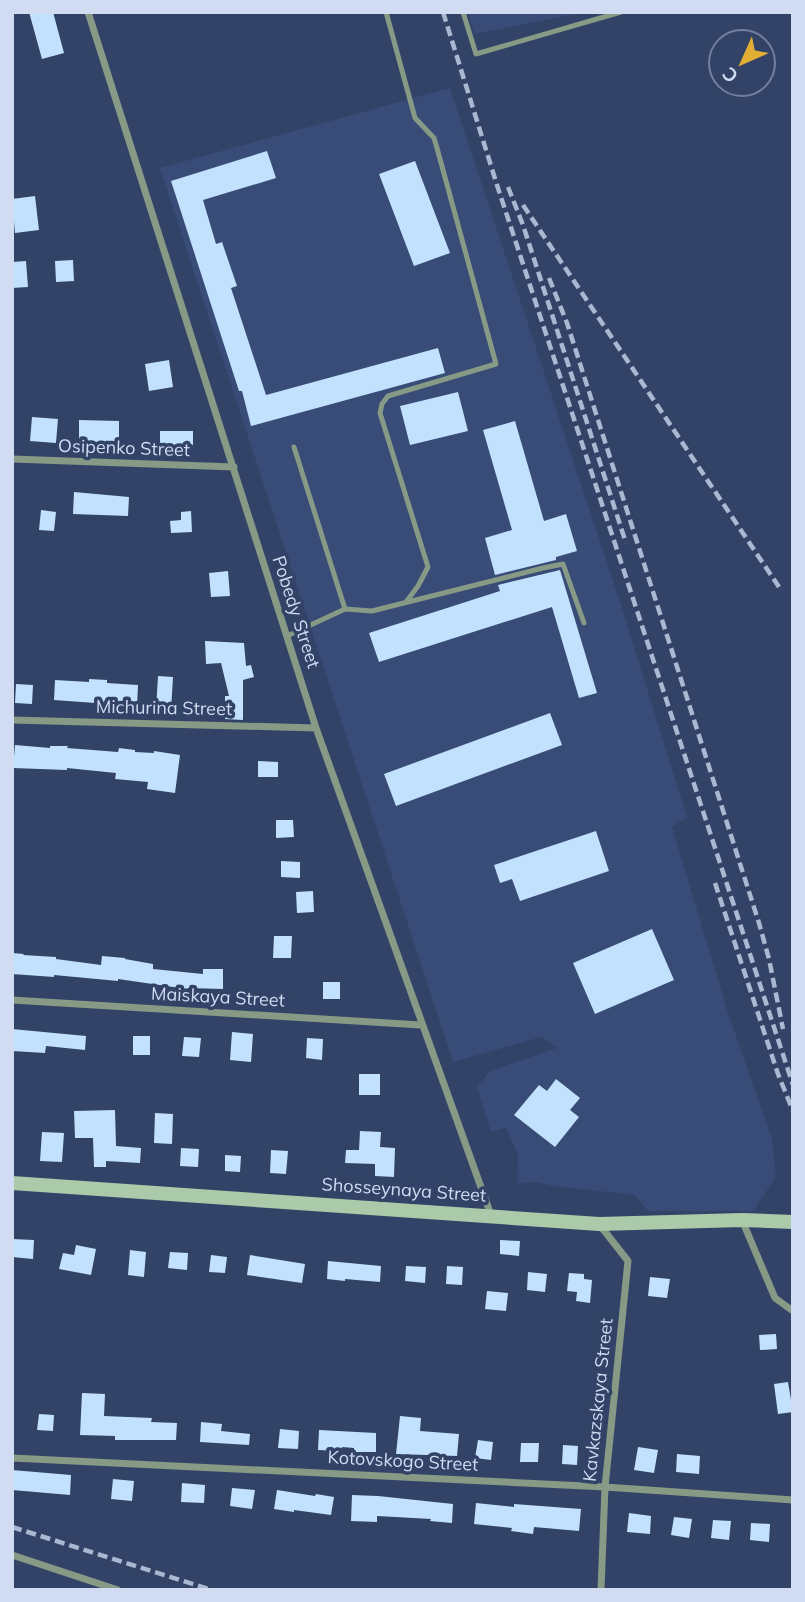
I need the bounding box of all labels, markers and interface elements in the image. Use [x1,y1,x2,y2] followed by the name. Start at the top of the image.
[707,28,777,98] north arrow
[717,62,743,88] text: С
[58,434,190,461] street label: Osipenko Street
[267,553,325,671] street label: Pobedy Street
[96,695,232,720] street label: Michurina Street
[151,982,286,1011] street label: Maiskaya Street
[321,1172,487,1207] street label: Shosseynaya Street
[577,1317,618,1483] street label: Kavkazskaya Street
[327,1445,479,1476] street label: Kotovskogo Street

